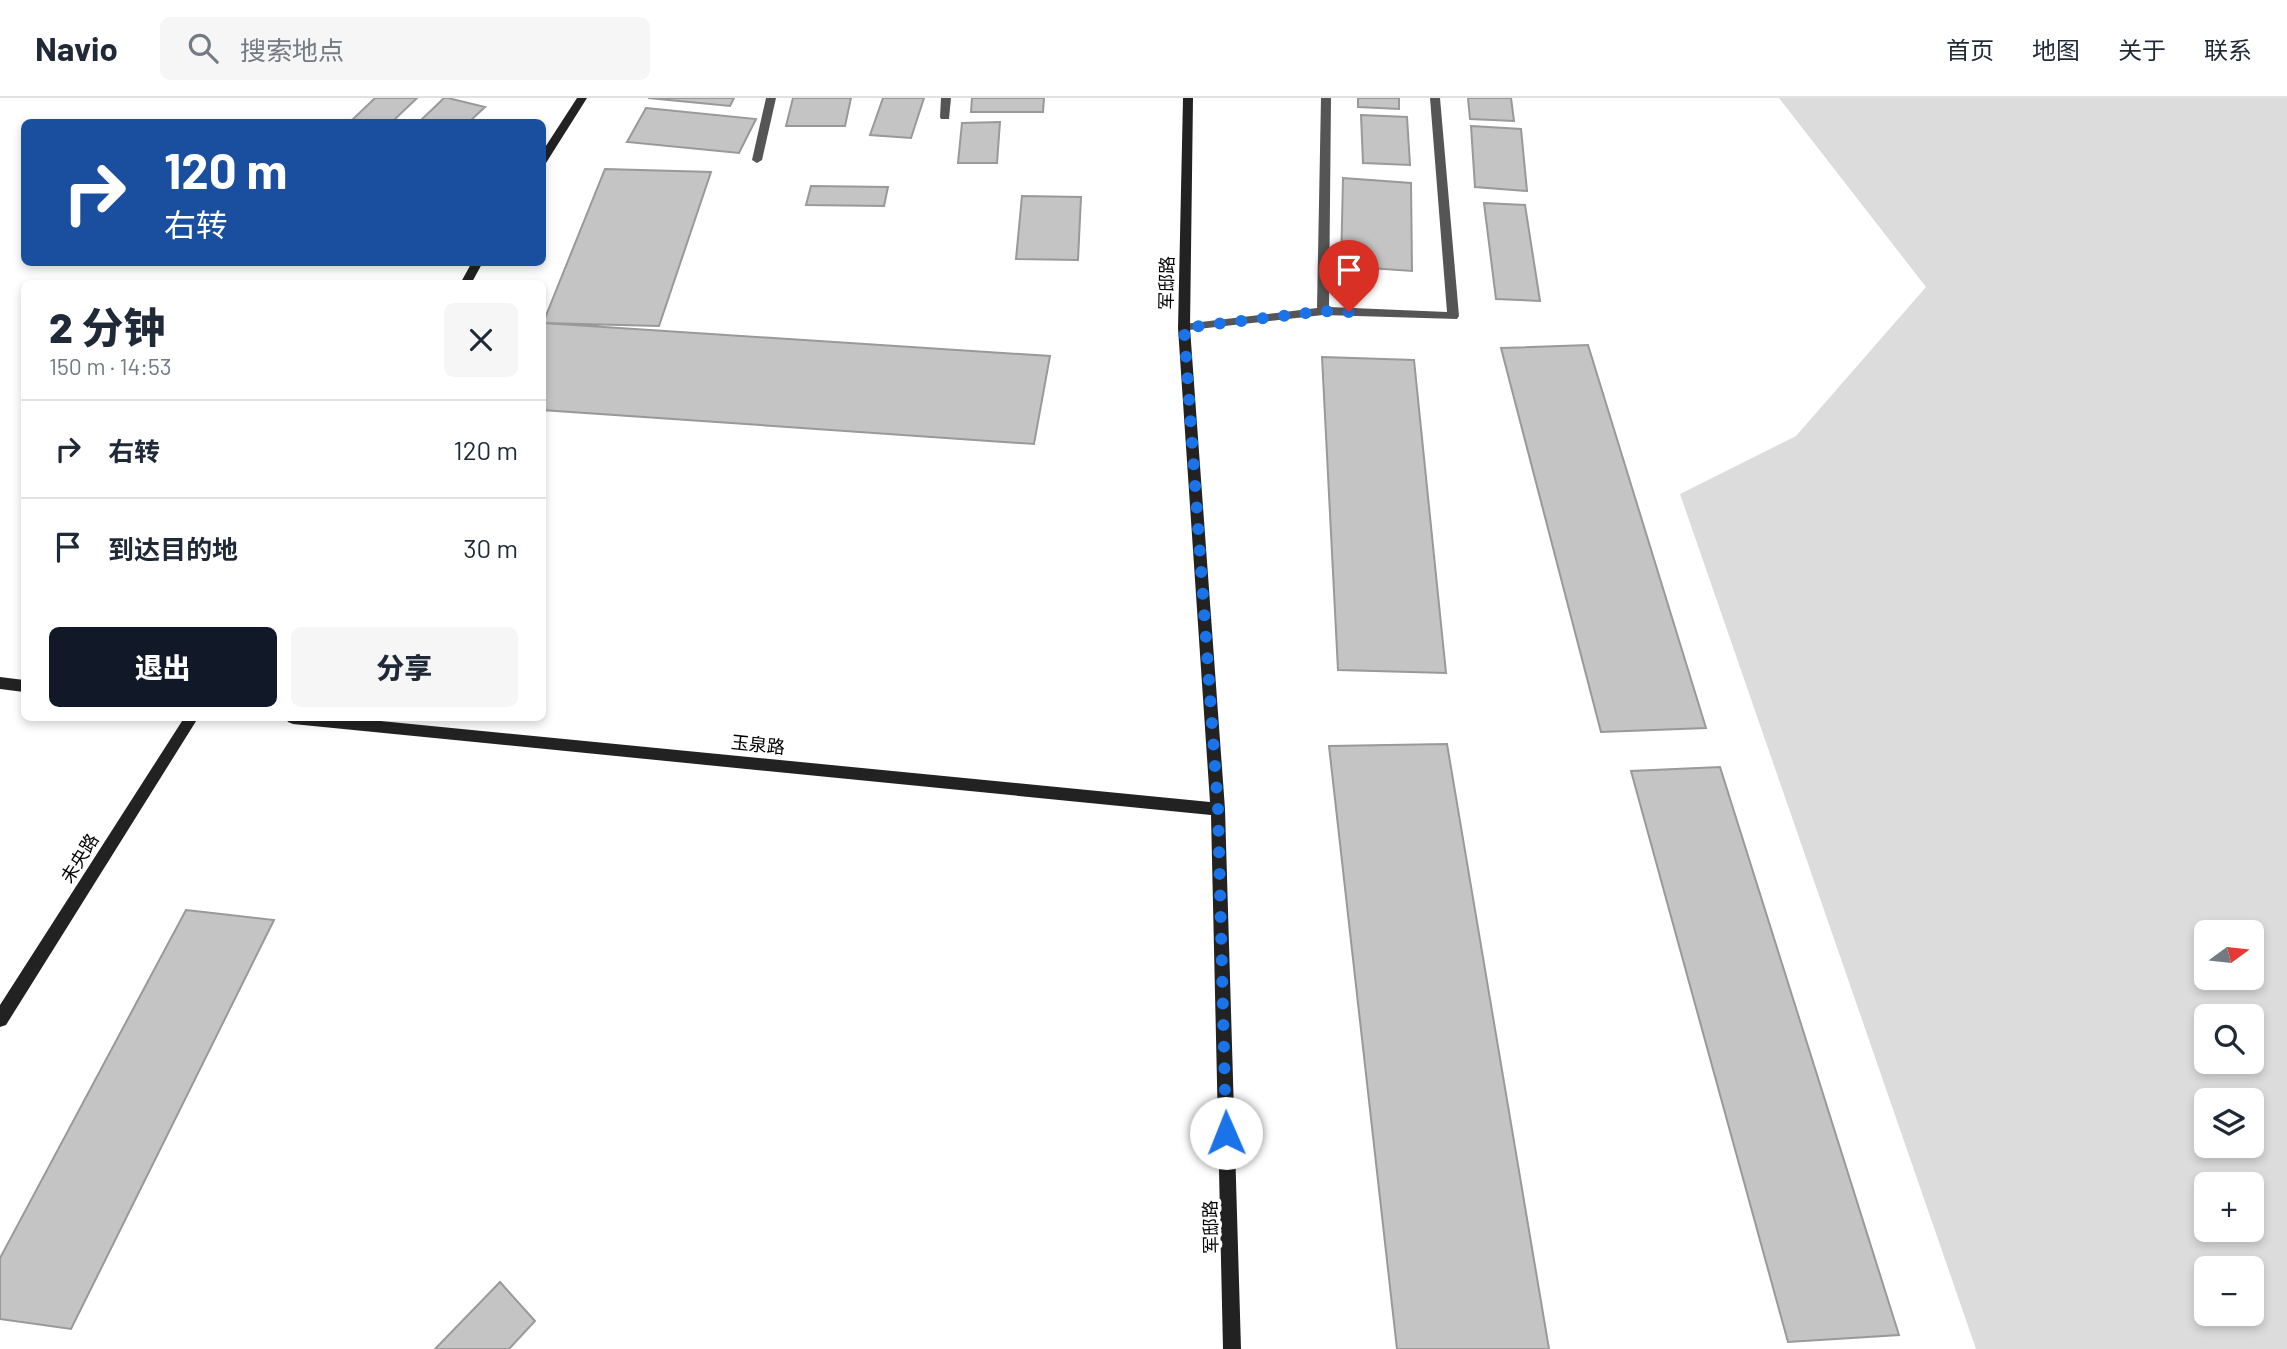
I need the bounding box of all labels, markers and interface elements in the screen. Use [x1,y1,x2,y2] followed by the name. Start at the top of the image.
[160,17,650,80] search box
[35,28,118,68] text: Navio
[184,29,222,67] icon: search
[240,34,344,65] text: 搜索地点
[1946,35,1994,64] text: 首页
[2032,35,2080,64] text: 地图
[2118,35,2166,64] text: 关于
[2204,35,2252,64] text: 联系
[164,140,287,199] text: 120 m
[49,147,140,238] icon: right
[164,205,228,243] text: 右转
[1319,240,1379,312] pin
[1330,251,1368,289] icon: arrive
[1155,256,1177,310] street label: 军邸路
[49,301,165,351] text: 2 分钟
[444,303,518,377] button: close
[49,352,172,380] text: 150 m · 14:53
[49,430,87,468] icon: right
[454,434,518,465] text: 120 m
[108,435,160,466] text: 右转
[49,528,87,566] icon: arrive
[463,532,518,563] text: 30 m
[108,533,238,564] text: 到达目的地
[49,627,277,707] button: 退出
[291,627,518,707] button: 分享
[730,730,786,758] street label: 玉泉路
[55,829,103,887] street label: 未央路
[2194,920,2264,990] north arrow
[2194,920,2264,1326] map controls
[2194,1004,2264,1074] button: search
[2194,1088,2264,1158] button: layers
[1189,1096,1263,1170] position arrow
[2194,1172,2264,1242] button: +
[1199,1200,1221,1254] street label: 军邸路
[2194,1256,2264,1326] button: −

